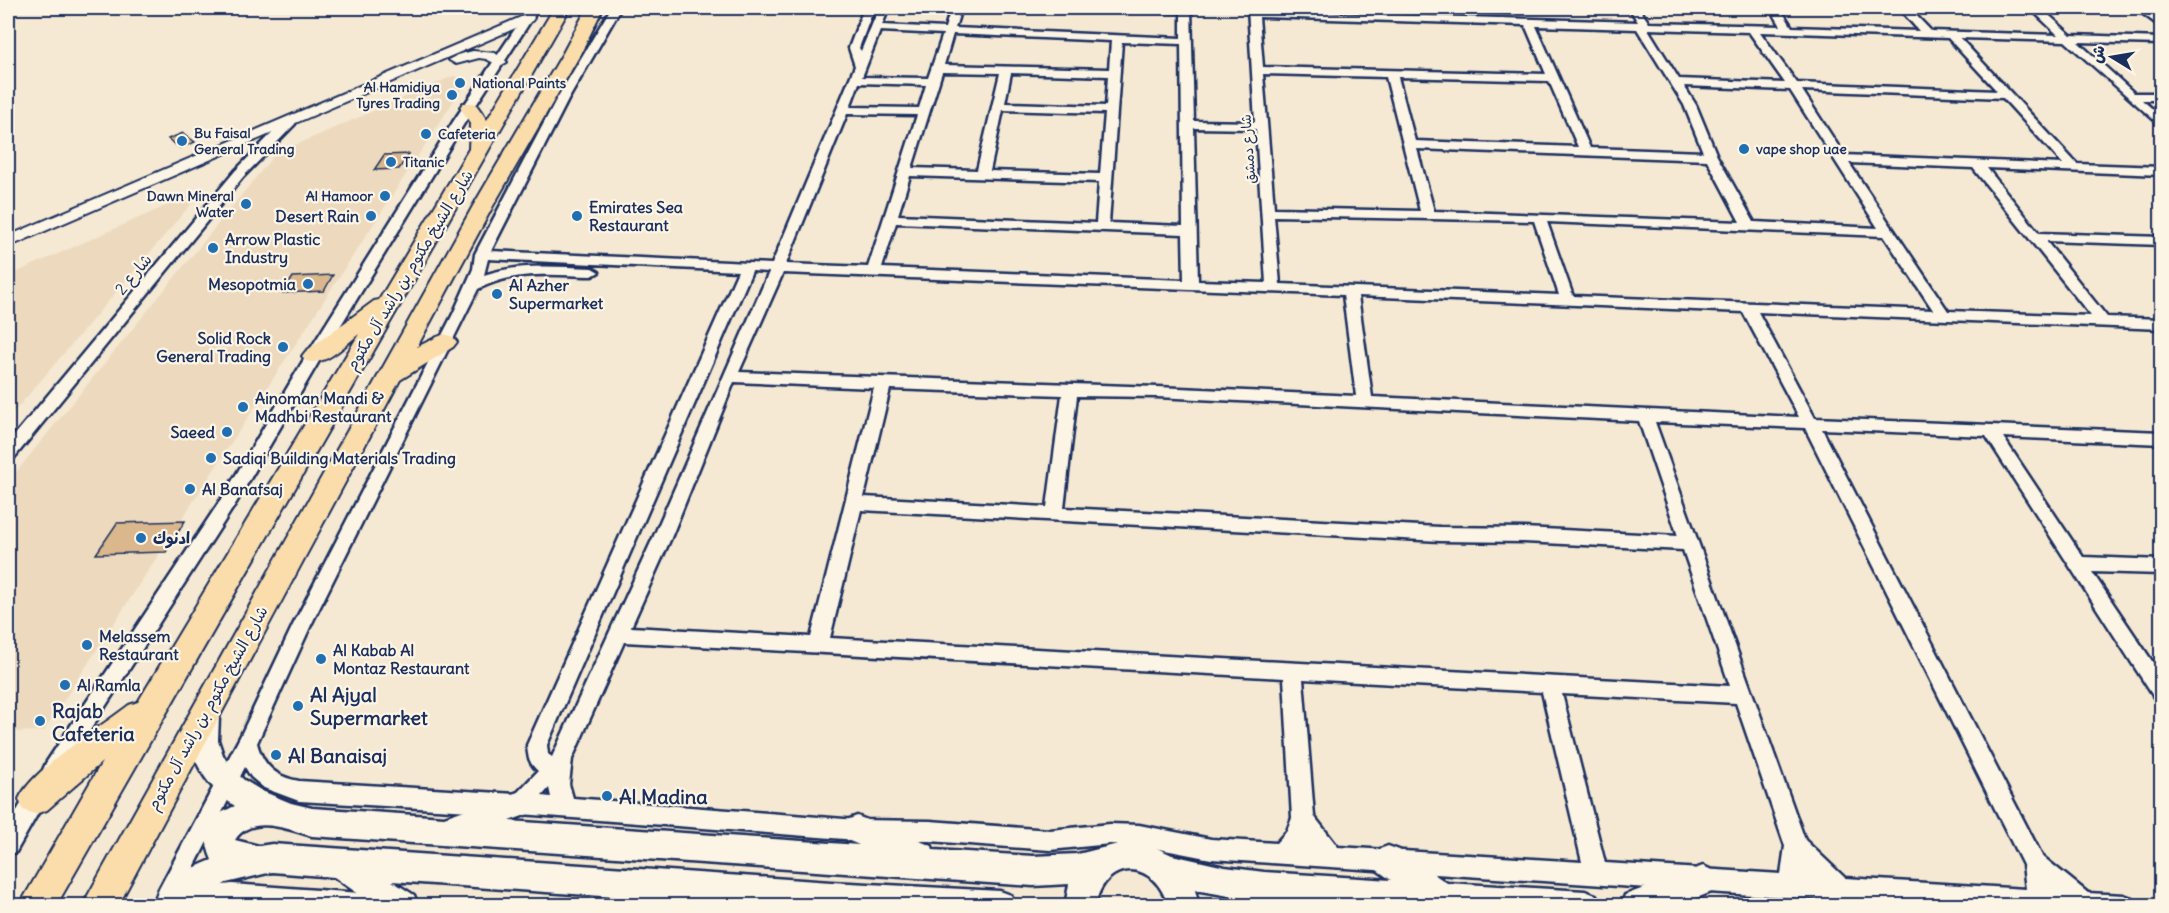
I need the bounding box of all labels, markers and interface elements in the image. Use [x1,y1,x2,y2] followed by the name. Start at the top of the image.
[2082,27,2142,87] north arrow
[2086,44,2109,65] text: ش
[472,74,567,92] place label: National Paints
[453,76,467,90] marker: National Paints
[356,78,440,112] place label: Al Hamidiya Tyres Trading
[445,88,459,102] marker: Al Hamidiya Tyres Trading
[1237,113,1260,184] street label: شارع دمشق
[194,124,295,158] place label: Bu Faisal General Trading
[438,125,496,143] place label: Cafeteria
[419,127,433,141] marker: Cafeteria
[175,134,189,148] marker: Bu Faisal General Trading
[1756,140,1847,158] place label: vape shop uae
[1737,142,1751,156] marker: vape shop uae
[403,153,445,171] place label: Titanic
[384,155,398,169] marker: Titanic
[341,166,480,376] street label: شارع الشيخ مكتوم بن راشد آل مكتوم
[147,187,234,221] place label: Dawn Mineral Water
[306,187,373,205] place label: Al Hamoor
[378,189,392,203] marker: Al Hamoor
[239,197,253,211] marker: Dawn Mineral Water
[589,197,683,235] place label: Emirates Sea Restaurant
[275,206,359,226] place label: Desert Rain
[364,209,378,223] marker: Desert Rain
[570,209,584,223] marker: Emirates Sea Restaurant
[225,229,320,268] place label: Arrow Plastic Industry
[206,241,220,255] marker: Arrow Plastic Industry
[110,249,157,300] street label: شارع 2
[208,274,296,295] place label: Mesopotmia
[509,275,604,314] place label: Al Azher Supermarket
[301,277,315,291] marker: Mesopotmia
[490,287,504,301] marker: Al Azher Supermarket
[156,328,271,367] place label: Solid Rock General Trading
[276,340,290,354] marker: Solid Rock General Trading
[255,388,392,426] place label: Ainoman Mandi & Madhbi Restaurant
[236,400,250,414] marker: Ainoman Mandi & Madhbi Restaurant
[170,422,216,442] place label: Saeed
[220,425,234,439] marker: Saeed
[223,448,456,469] place label: Sadiqi Building Materials Trading
[204,451,218,465] marker: Sadiqi Building Materials Trading
[202,479,283,499] place label: Al Banafsaj
[183,482,197,496] marker: Al Banafsaj
[153,528,190,549] place label: ادنوك
[134,531,148,545] marker: ادنوك
[142,602,274,815] street label: شارع الشيخ مكتوم بن راشد آل مكتوم
[99,626,179,664] place label: Melassem Restaurant
[80,638,94,652] marker: Melassem Restaurant
[333,640,470,678] place label: Al Kabab Al Montaz Restaurant
[314,652,328,666] marker: Al Kabab Al Montaz Restaurant
[77,675,141,695] place label: Al Ramla
[58,678,72,692] marker: Al Ramla
[310,682,428,730] place label: Al Ajyal Supermarket
[52,698,135,746] place label: Rajab Cafeteria
[291,699,305,713] marker: Al Ajyal Supermarket
[33,714,47,728] marker: Rajab Cafeteria
[288,743,387,768] place label: Al Banaisaj
[269,748,283,762] marker: Al Banaisaj
[619,784,708,809] place label: Al Madina
[600,789,614,803] marker: Al Madina

